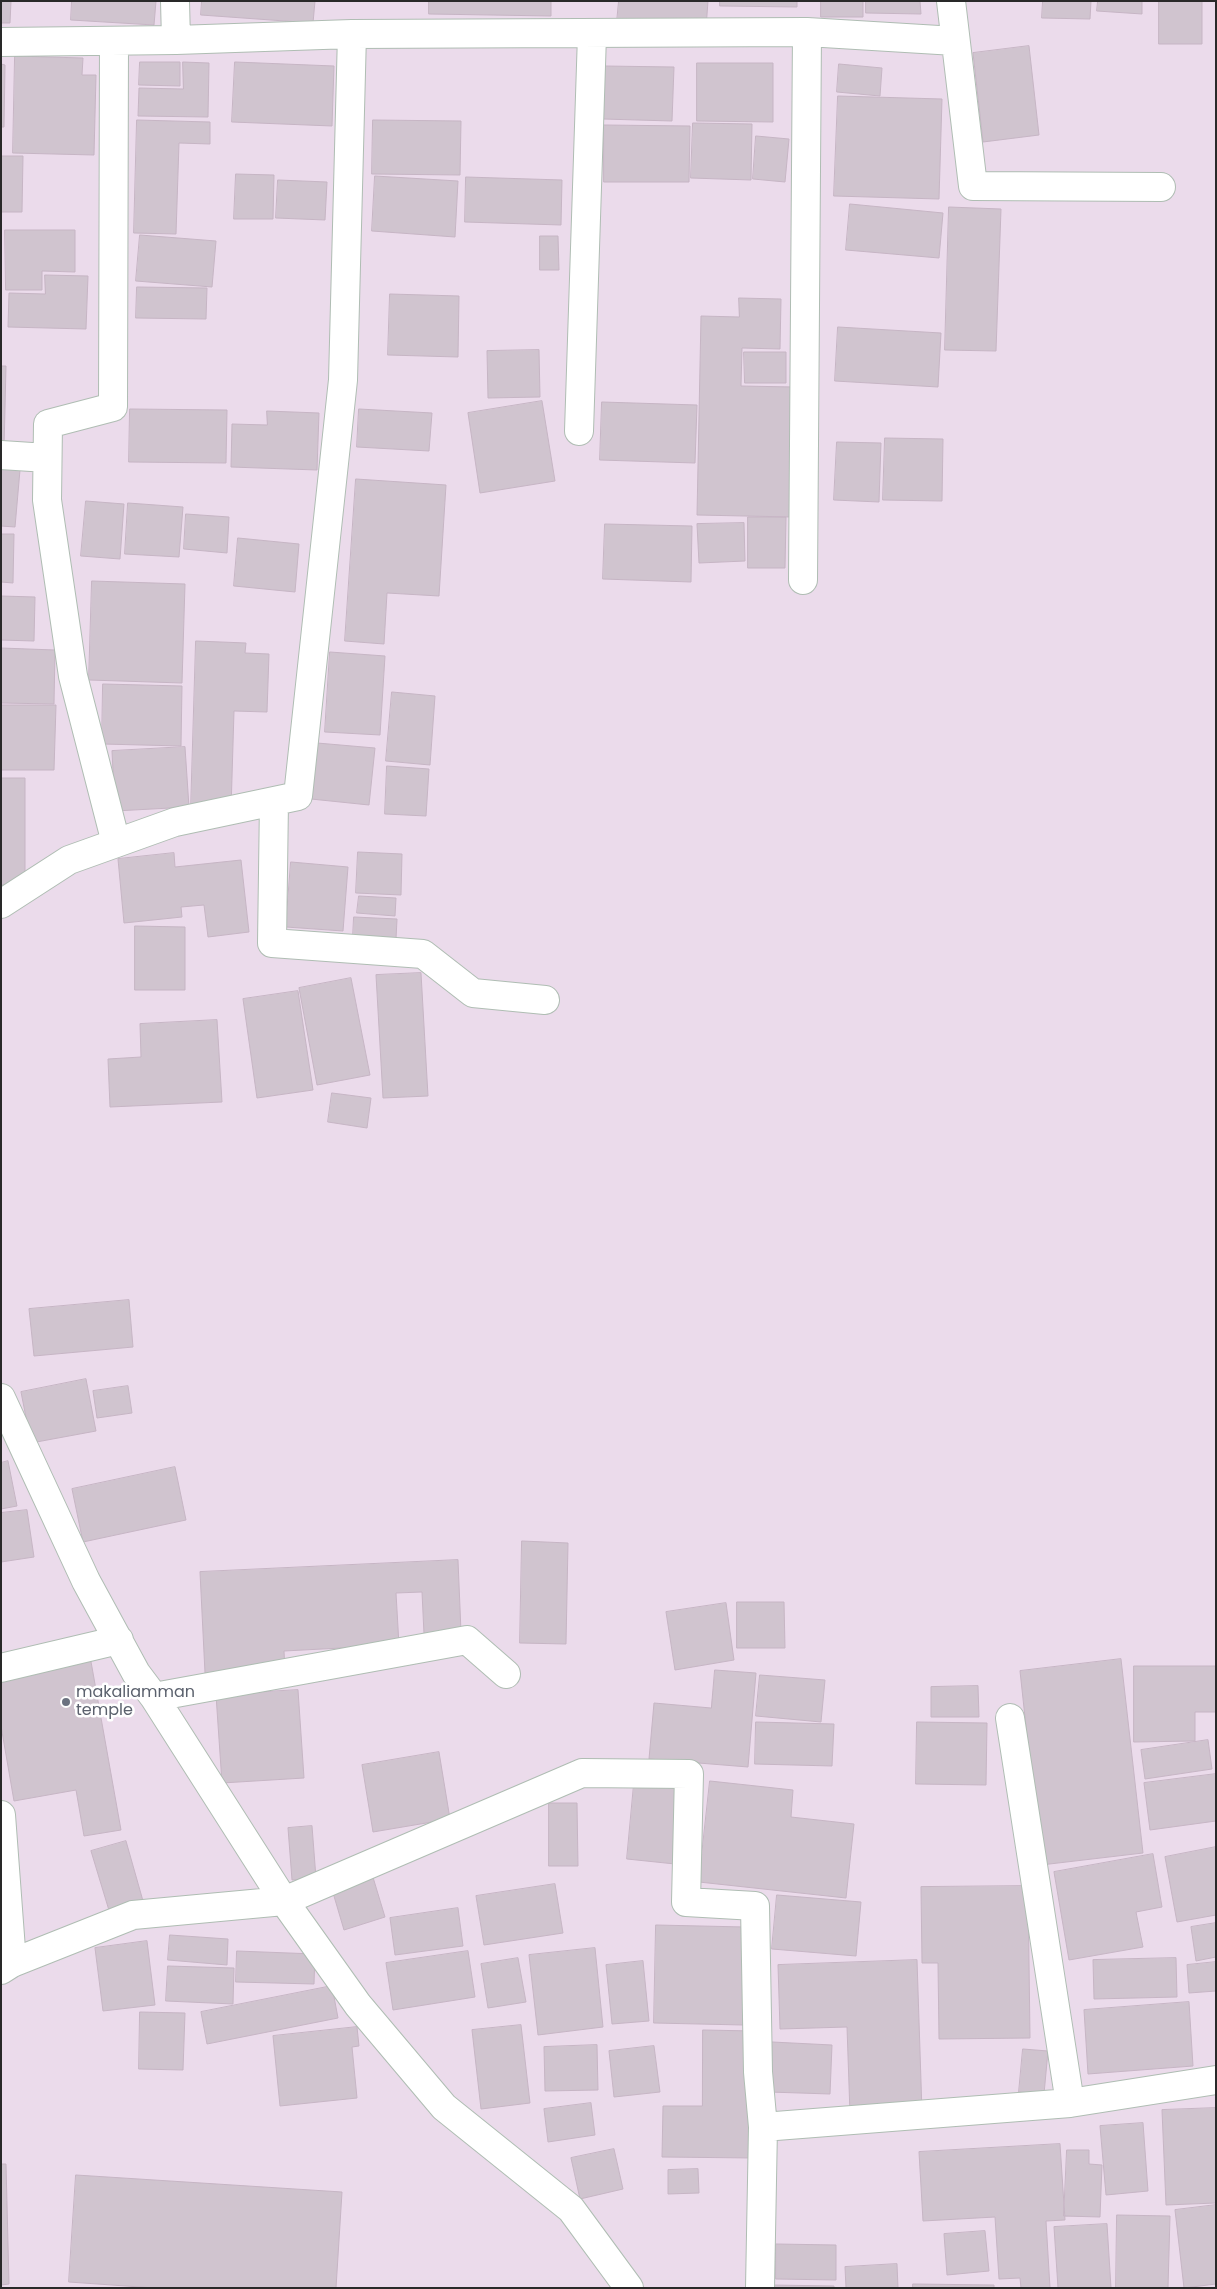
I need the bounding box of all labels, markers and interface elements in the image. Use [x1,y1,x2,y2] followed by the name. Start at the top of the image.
[76,1683,195,1721] place label: makaliamman temple
[60,1696,72,1708] marker: makaliamman temple

